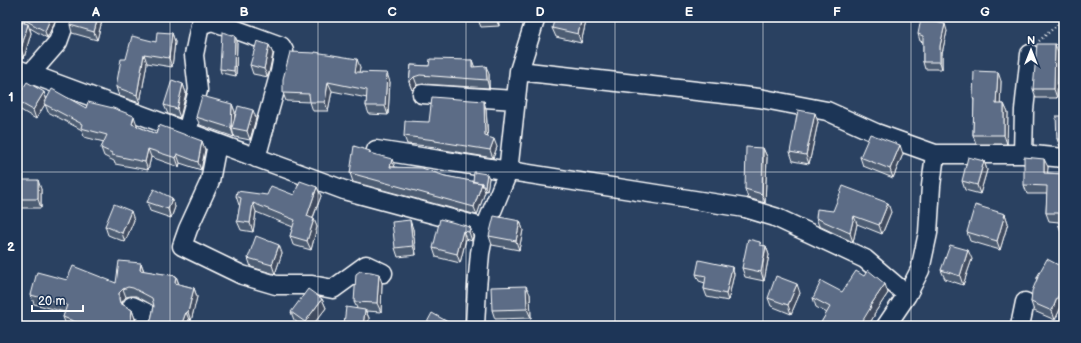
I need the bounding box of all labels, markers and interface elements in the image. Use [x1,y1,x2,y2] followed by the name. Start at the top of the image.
[91,4,100,20] text: A
[239,4,249,20] text: B
[387,4,397,20] text: C
[535,4,545,20] text: D
[685,4,694,20] text: E
[833,4,841,20] text: F
[980,4,990,20] text: G
[1011,30,1051,70] north arrow
[1027,34,1035,47] text: N
[8,89,14,105] text: 1
[7,239,15,255] text: 2
[32,287,83,313] scale bar
[38,294,65,309] text: 20 m

